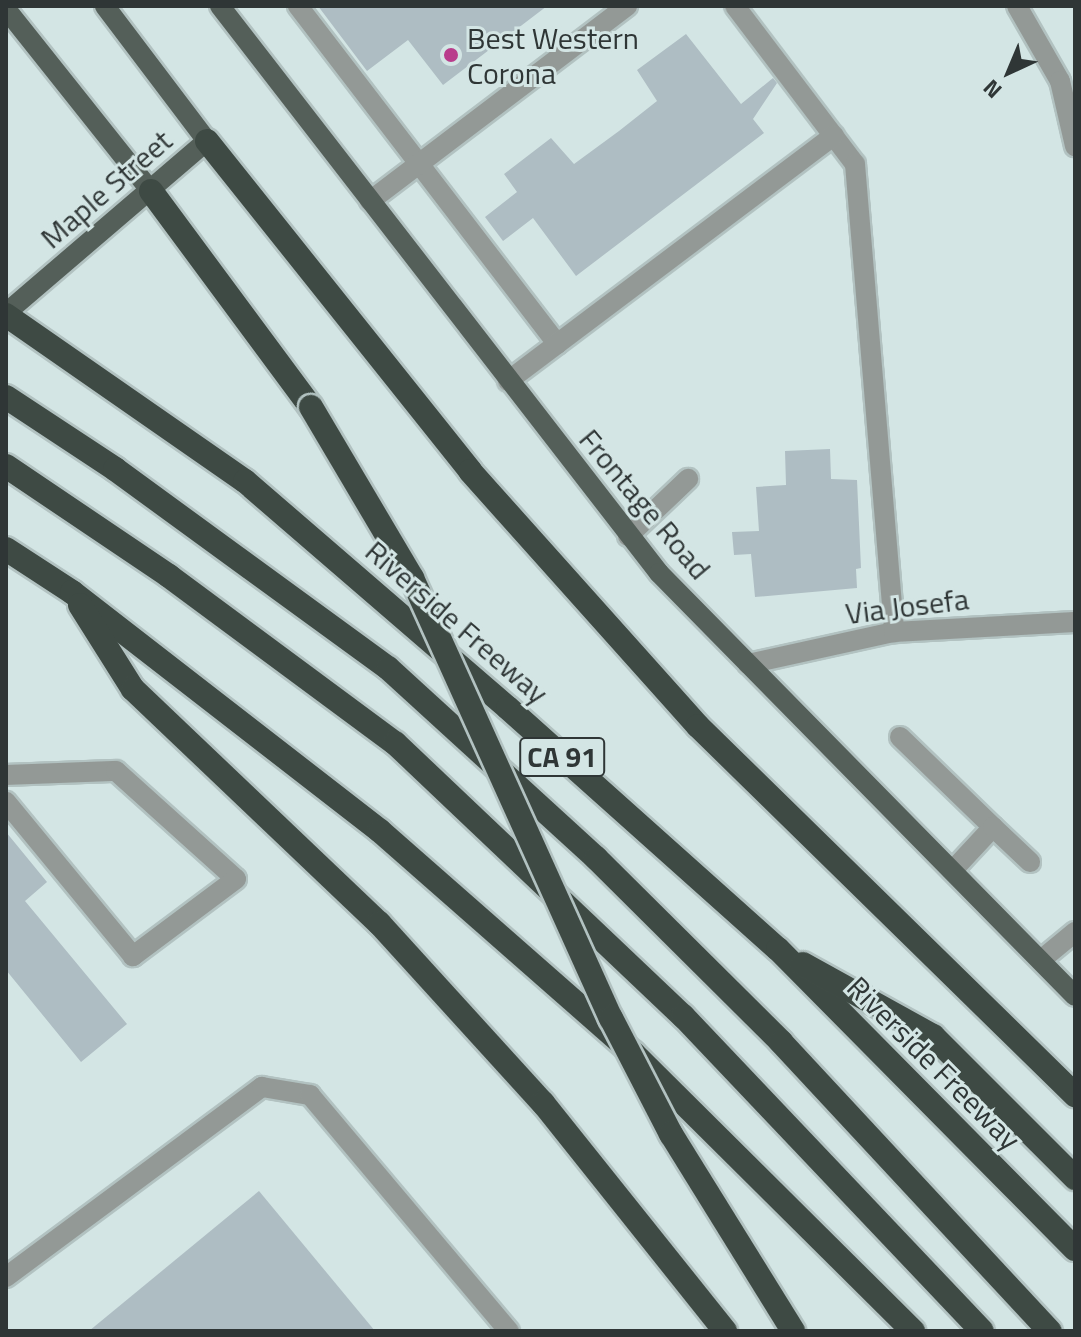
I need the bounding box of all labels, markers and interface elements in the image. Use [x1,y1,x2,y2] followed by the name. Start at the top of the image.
[467,20,639,90] place label: Best Western Corona
[969,32,1049,112] north arrow
[442,46,460,64] marker: Best Western Corona
[975,72,1010,107] text: N
[33,122,179,256] street label: Maple Street
[572,422,718,586] street label: Frontage Road
[358,533,556,711] street label: Riverside Freeway
[843,581,971,631] street label: Via Josefa
[518,733,606,781] road number: CA 91
[840,969,1028,1157] street label: Riverside Freeway

